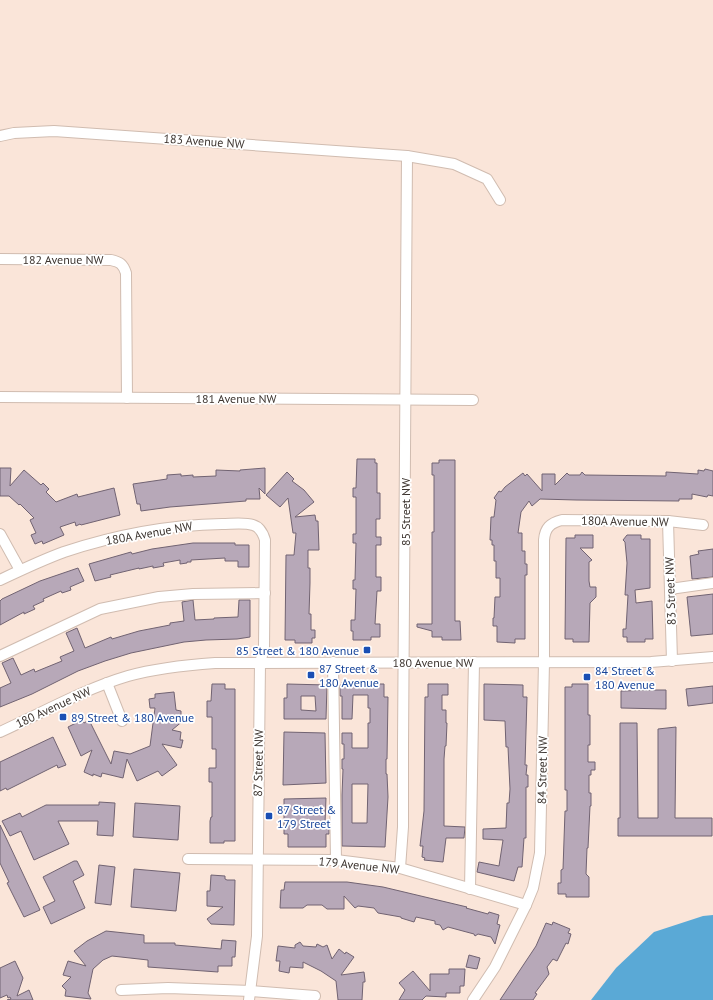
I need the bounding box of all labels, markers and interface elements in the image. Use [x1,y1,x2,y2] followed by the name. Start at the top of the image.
[163,131,245,151] street label: 183 Avenue NW
[22,252,104,267] street label: 182 Avenue NW
[195,391,277,406] street label: 181 Avenue NW
[398,478,413,546] street label: 85 Street NW
[581,513,669,529] street label: 180A Avenue NW
[105,518,194,548] street label: 180A Avenue NW
[661,557,679,625] street label: 83 Street NW
[236,643,359,658] place label: 85 Street & 180 Avenue
[362,645,372,655] marker: 85 Street & 180 Avenue
[392,655,474,670] street label: 180 Avenue NW
[319,661,379,690] place label: 87 Street & 180 Avenue
[595,663,655,692] place label: 84 Street & 180 Avenue
[306,670,316,680] marker: 87 Street & 180 Avenue
[582,672,592,682] marker: 84 Street & 180 Avenue
[13,683,93,731] street label: 180 Avenue NW
[71,710,194,725] place label: 89 Street & 180 Avenue
[58,712,68,722] marker: 89 Street & 180 Avenue
[250,729,266,797] street label: 87 Street NW
[534,736,550,804] street label: 84 Street NW
[277,802,336,831] place label: 87 Street & 179 Street
[264,811,274,821] marker: 87 Street & 179 Street
[318,853,400,877] street label: 179 Avenue NW

